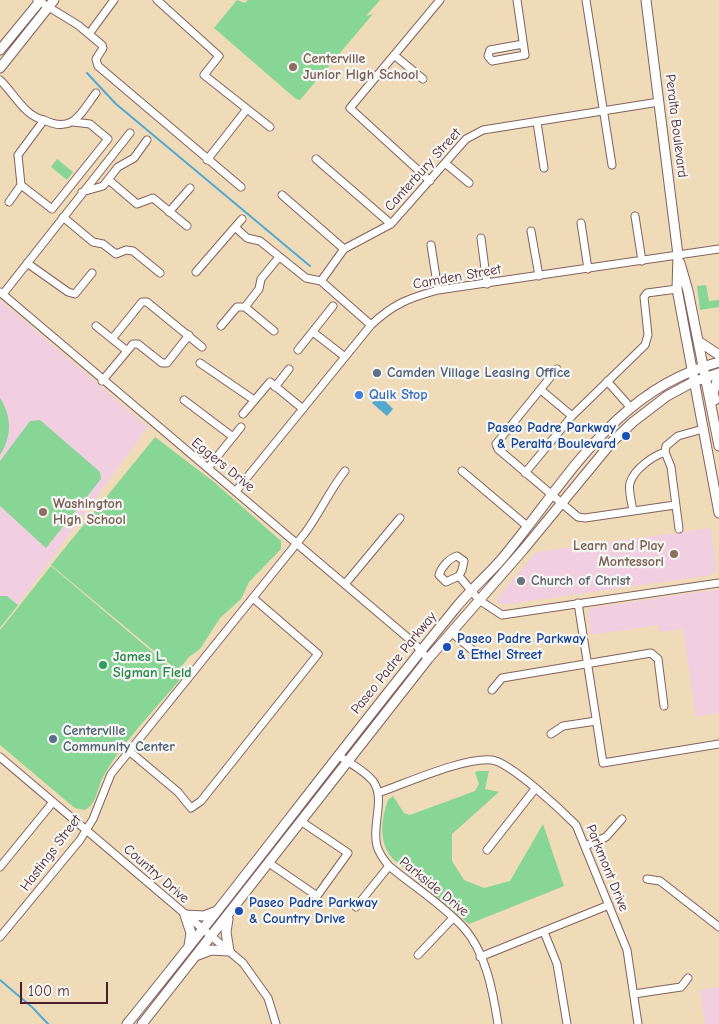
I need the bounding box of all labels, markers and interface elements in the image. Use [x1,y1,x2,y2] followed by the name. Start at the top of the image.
[303,51,419,84] place label: Centerville Junior High School
[287,61,299,73] marker: Centerville Junior High School
[661,73,691,179] street label: Peralta Boulevard
[381,125,465,215] street label: Canterbury Street
[412,261,502,293] street label: Camden Street
[387,365,570,381] place label: Camden Village Leasing Office
[371,367,383,379] marker: Camden Village Leasing Office
[369,387,428,403] place label: Quik Stop
[353,389,365,401] marker: Quik Stop
[487,420,616,452] place label: Paseo Padre Parkway & Peralta Boulevard
[620,430,632,442] marker: Paseo Padre Parkway & Peralta Boulevard
[188,434,258,496] street label: Eggers Drive
[53,496,126,528] place label: Washington High School
[37,506,49,518] marker: Washington High School
[573,538,664,570] place label: Learn and Play Montessori
[668,548,680,560] marker: Learn and Play Montessori
[531,573,630,589] place label: Church of Christ
[515,575,527,587] marker: Church of Christ
[348,609,440,717] street label: Paseo Padre Parkway
[457,631,586,664] place label: Paseo Padre Parkway & Ethel Street
[441,641,453,653] marker: Paseo Padre Parkway & Ethel Street
[113,649,192,682] place label: James L. Sigman Field
[97,659,109,671] marker: James L. Sigman Field
[63,723,175,756] place label: Centerville Community Center
[47,733,59,745] marker: Centerville Community Center
[17,812,85,894] street label: Hastings Street
[582,822,632,914] street label: Parkmont Drive
[120,841,192,907] street label: Country Drive
[396,854,472,920] street label: Parkside Drive
[249,895,378,928] place label: Paseo Padre Parkway & Country Drive
[233,905,245,917] marker: Paseo Padre Parkway & Country Drive
[22,972,110,1004] scale bar
[28,982,70,1000] text: 100 m

